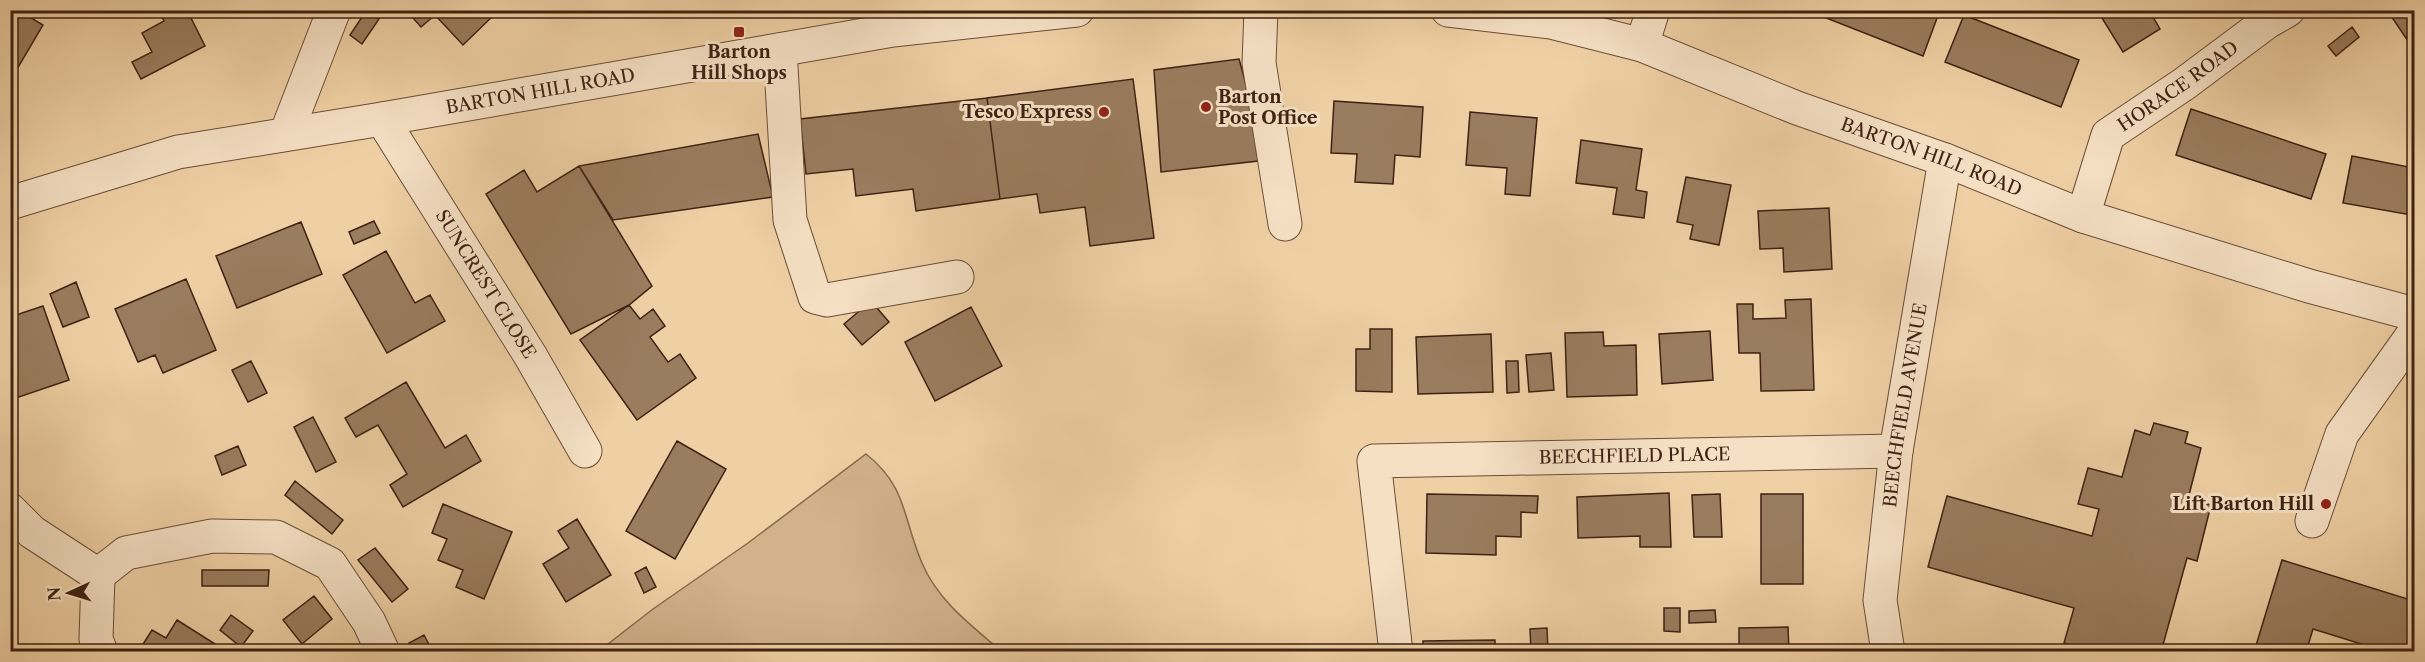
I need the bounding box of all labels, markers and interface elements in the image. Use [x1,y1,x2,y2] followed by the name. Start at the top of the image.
[732,25,746,39] marker: Barton Hill Shops
[2114,36,2243,136] street label: HORACE ROAD
[691,41,787,84] place label: Barton Hill Shops
[444,64,637,119] street label: BARTON HILL ROAD
[1218,86,1318,129] place label: Barton Post Office
[1199,100,1213,114] marker: Barton Post Office
[962,101,1092,123] place label: Tesco Express
[1097,105,1111,119] marker: Tesco Express
[1838,113,2025,201] street label: BARTON HILL ROAD
[431,206,540,363] street label: SUNCREST CLOSE
[1879,301,1932,509] street label: BEECHFIELD AVENUE
[1539,443,1731,469] street label: BEECHFIELD PLACE
[2173,493,2314,515] place label: Lift Barton Hill
[2319,497,2333,511] marker: Lift Barton Hill
[39,563,99,623] north arrow
[44,586,64,602] text: N

